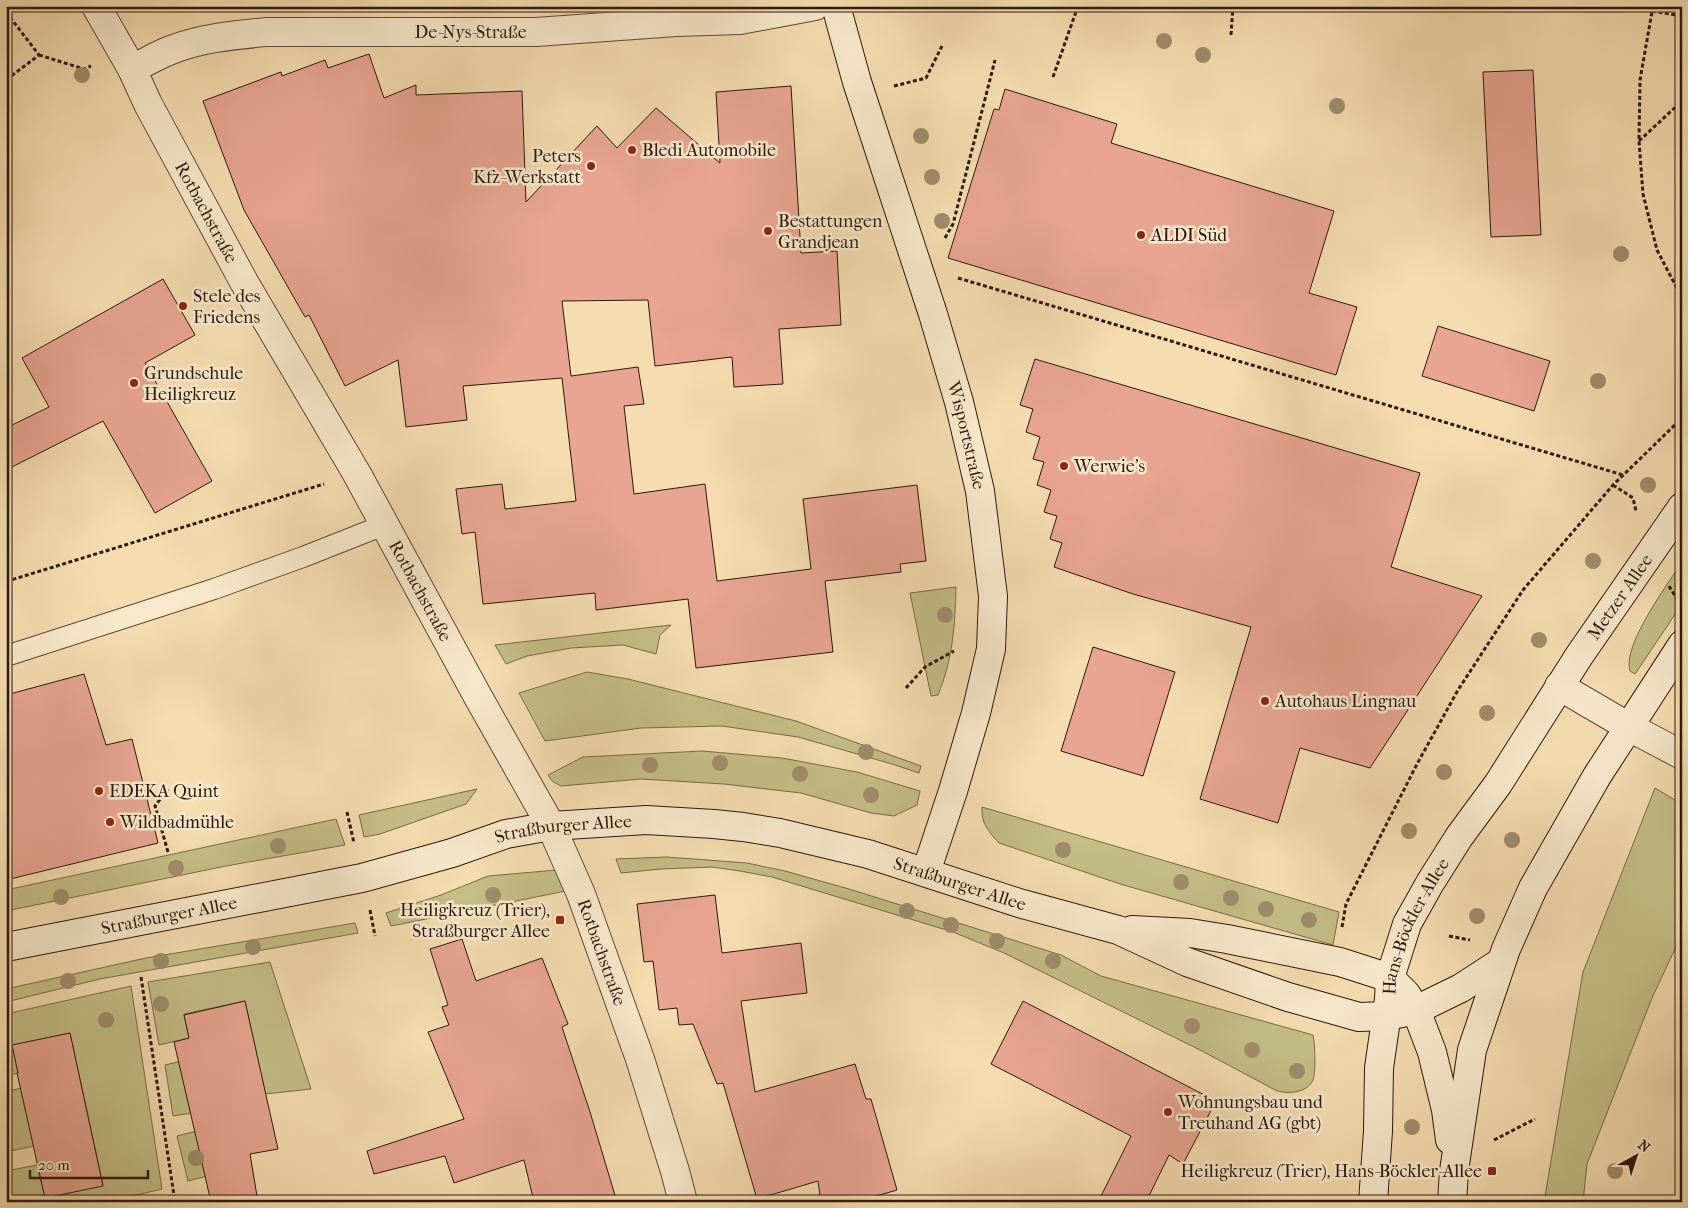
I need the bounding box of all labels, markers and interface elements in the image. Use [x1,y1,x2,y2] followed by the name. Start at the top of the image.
[415,22,527,43] street label: De-Nys-Straße
[642,140,776,161] place label: Bledi Automobile
[626,144,638,156] marker: Bledi Automobile
[473,146,582,188] place label: Peters Kfz-Werkstatt
[170,158,242,267] street label: Rotbachstraße
[585,160,597,172] marker: Peters Kfz-Werkstatt
[778,211,883,253] place label: Bestattungen Grandjean
[762,225,774,237] marker: Bestattungen Grandjean
[1150,225,1227,246] place label: ALDI Süd
[1135,229,1147,241] marker: ALDI Süd
[193,286,261,328] place label: Stele des Friedens
[177,300,189,312] marker: Stele des Friedens
[144,363,243,405] place label: Grundschule Heiligkreuz
[128,377,140,389] marker: Grundschule Heiligkreuz
[942,378,989,492] street label: Wisportstraße
[1073,456,1145,477] place label: Werwie's
[1058,460,1070,472] marker: Werwie's
[384,537,456,645] street label: Rotbachstraße
[1583,550,1657,644] street label: Metzer Allee
[1274,691,1416,712] place label: Autohaus Lingnau
[1259,695,1271,707] marker: Autohaus Lingnau
[109,781,220,802] place label: EDEKA Quint
[93,785,105,797] marker: EDEKA Quint
[492,811,633,848] street label: Straßburger Allee
[119,812,234,833] place label: Wildbadmühle
[104,816,116,828] marker: Wildbadmühle
[891,853,1028,915] street label: Straßburger Allee
[1379,854,1454,995] street label: Hans-Böckler-Allee
[99,892,239,939] street label: Straßburger Allee
[573,896,630,1009] street label: Rotbachstraße
[400,900,550,942] place label: Heiligkreuz (Trier), Straßburger Allee
[554,914,566,926] marker: Heiligkreuz (Trier), Straßburger Allee
[1177,1092,1323,1134] place label: Wohnungsbau und Treuhand AG (gbt)
[1162,1106,1174,1118] marker: Wohnungsbau und Treuhand AG (gbt)
[1610,1130,1660,1180] north arrow
[1634,1136,1654,1156] text: N
[30,1148,148,1180] scale bar
[38,1156,70,1174] text: 20 m
[1180,1161,1482,1182] place label: Heiligkreuz (Trier), Hans-Böckler-Allee
[1486,1165,1498,1177] marker: Heiligkreuz (Trier), Hans-Böckler-Allee

